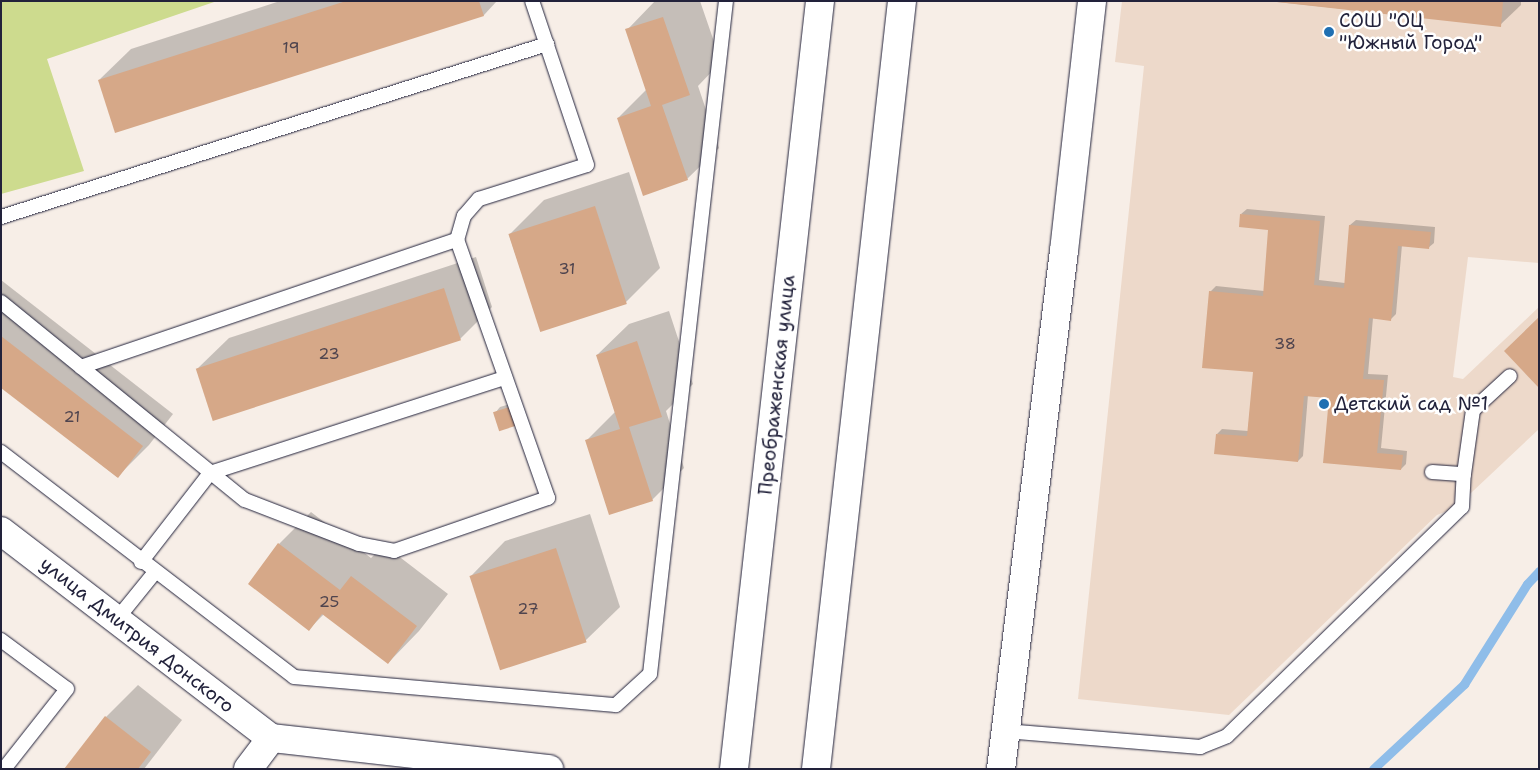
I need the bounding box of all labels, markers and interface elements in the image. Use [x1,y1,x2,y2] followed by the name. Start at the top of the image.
[1339,10,1482,54] place label: СОШ "ОЦ "Южный Город"
[1323,26,1335,38] marker: СОШ "ОЦ "Южный Город"
[282,38,300,58] house number: 19
[558,259,576,279] house number: 31
[754,274,800,496] street label: Преображенская улица
[1274,334,1296,354] house number: 38
[318,344,340,364] house number: 23
[1334,393,1488,415] place label: Детский сад №1
[1318,398,1330,410] marker: Детский сад №1
[63,407,81,427] house number: 21
[35,552,239,718] street label: улица Дмитрия Донского
[319,592,339,612] house number: 25
[517,599,539,619] house number: 27

